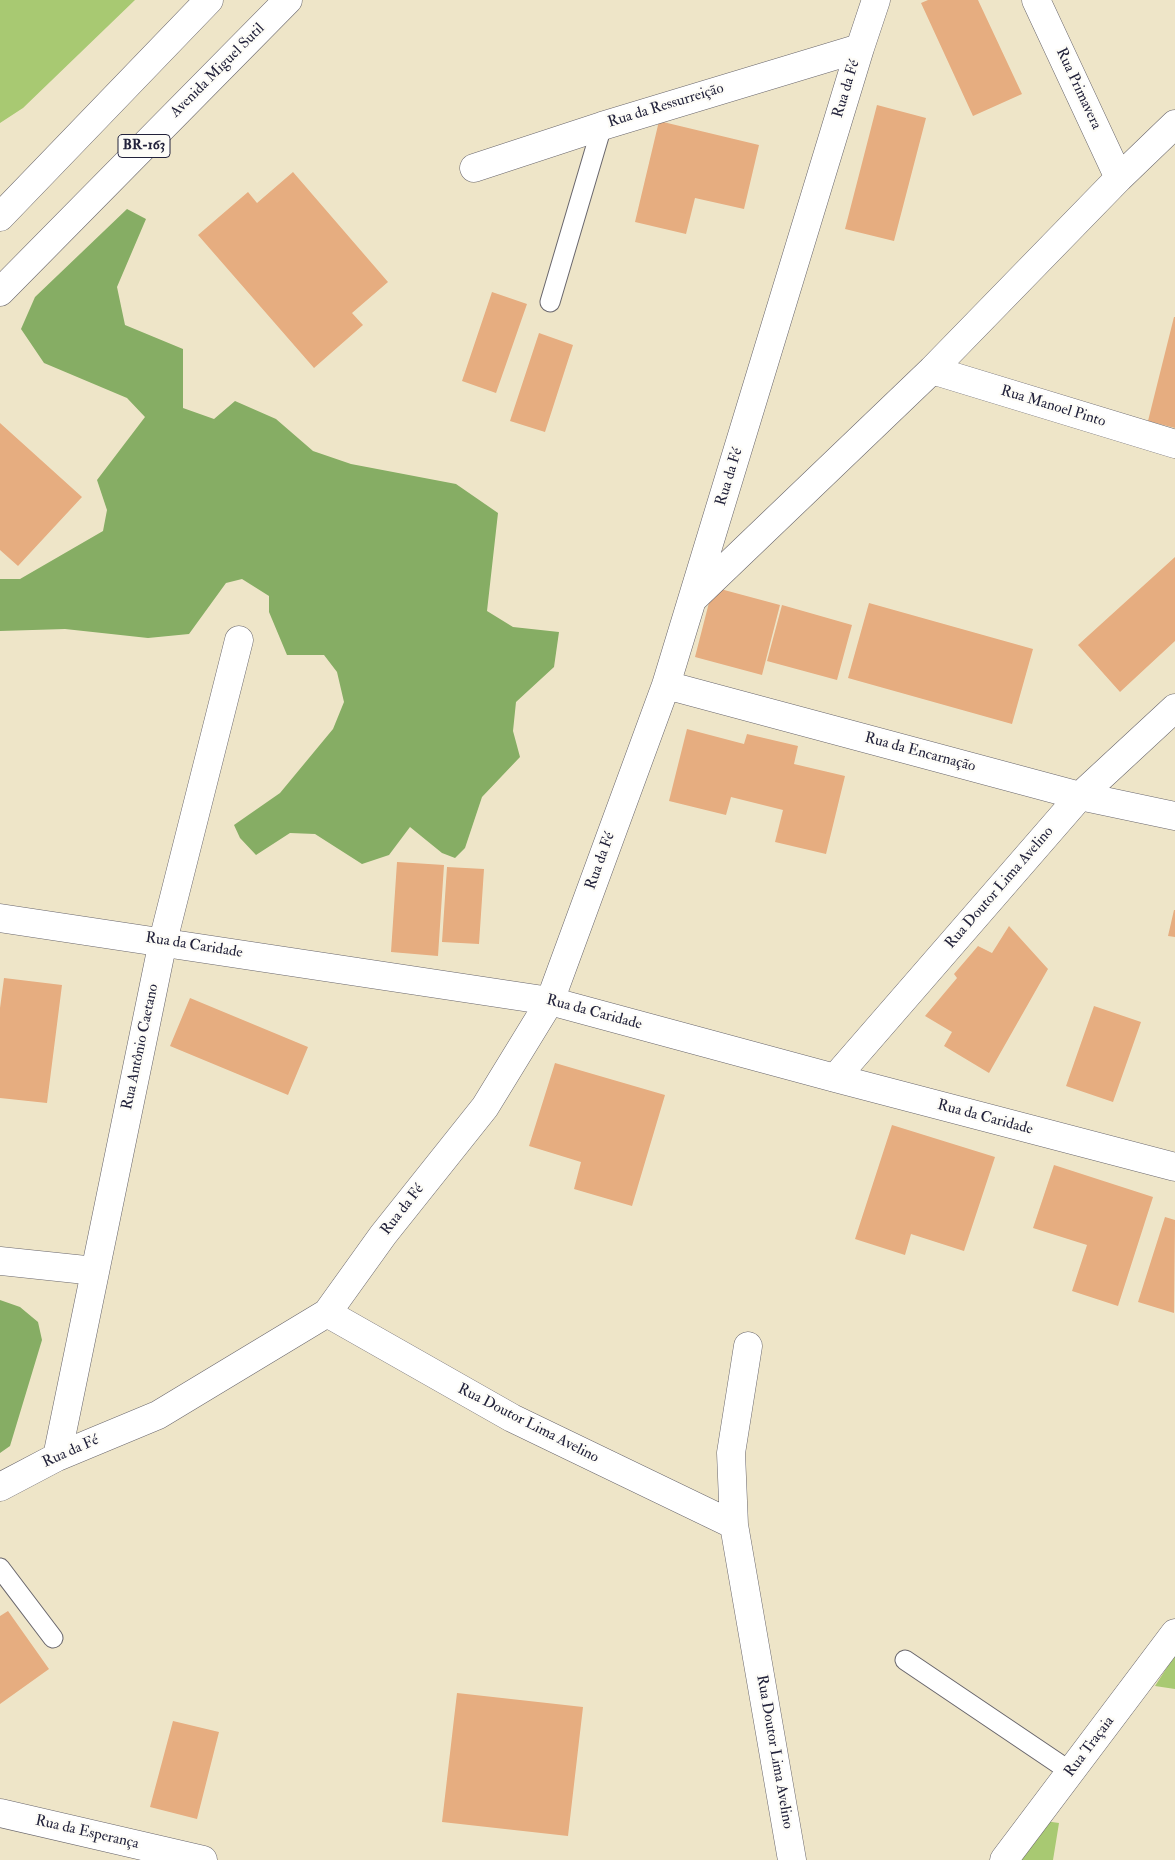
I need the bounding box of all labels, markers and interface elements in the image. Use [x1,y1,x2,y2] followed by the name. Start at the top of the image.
[167,20,269,122] street label: Avenida Miguel Sutil
[1051,45,1105,133] street label: Rua Primavera
[830,58,864,120] street label: Rua da Fé
[606,80,726,132] street label: Rua da Ressurreição
[118,134,170,158] road number: BR-163
[998,382,1108,432] street label: Rua Manoel Pinto
[713,446,747,508] street label: Rua da Fé
[863,730,977,776] street label: Rua da Encarnação
[942,823,1058,953] street label: Rua Doutor Lima Avelino
[582,830,620,892] street label: Rua da Fé
[144,929,244,963] street label: Rua da Caridade
[119,982,163,1112] street label: Rua Antônio Caetano
[544,992,644,1034] street label: Rua da Caridade
[935,1097,1035,1139] street label: Rua da Caridade
[378,1181,428,1239] street label: Rua da Fé
[454,1381,602,1467] street label: Rua Doutor Lima Avelino
[40,1432,102,1472] street label: Rua da Fé
[752,1674,796,1830] street label: Rua Doutor Lima Avelino
[1061,1713,1119,1781] street label: Rua Traçaia
[33,1812,141,1854] street label: Rua da Esperança

